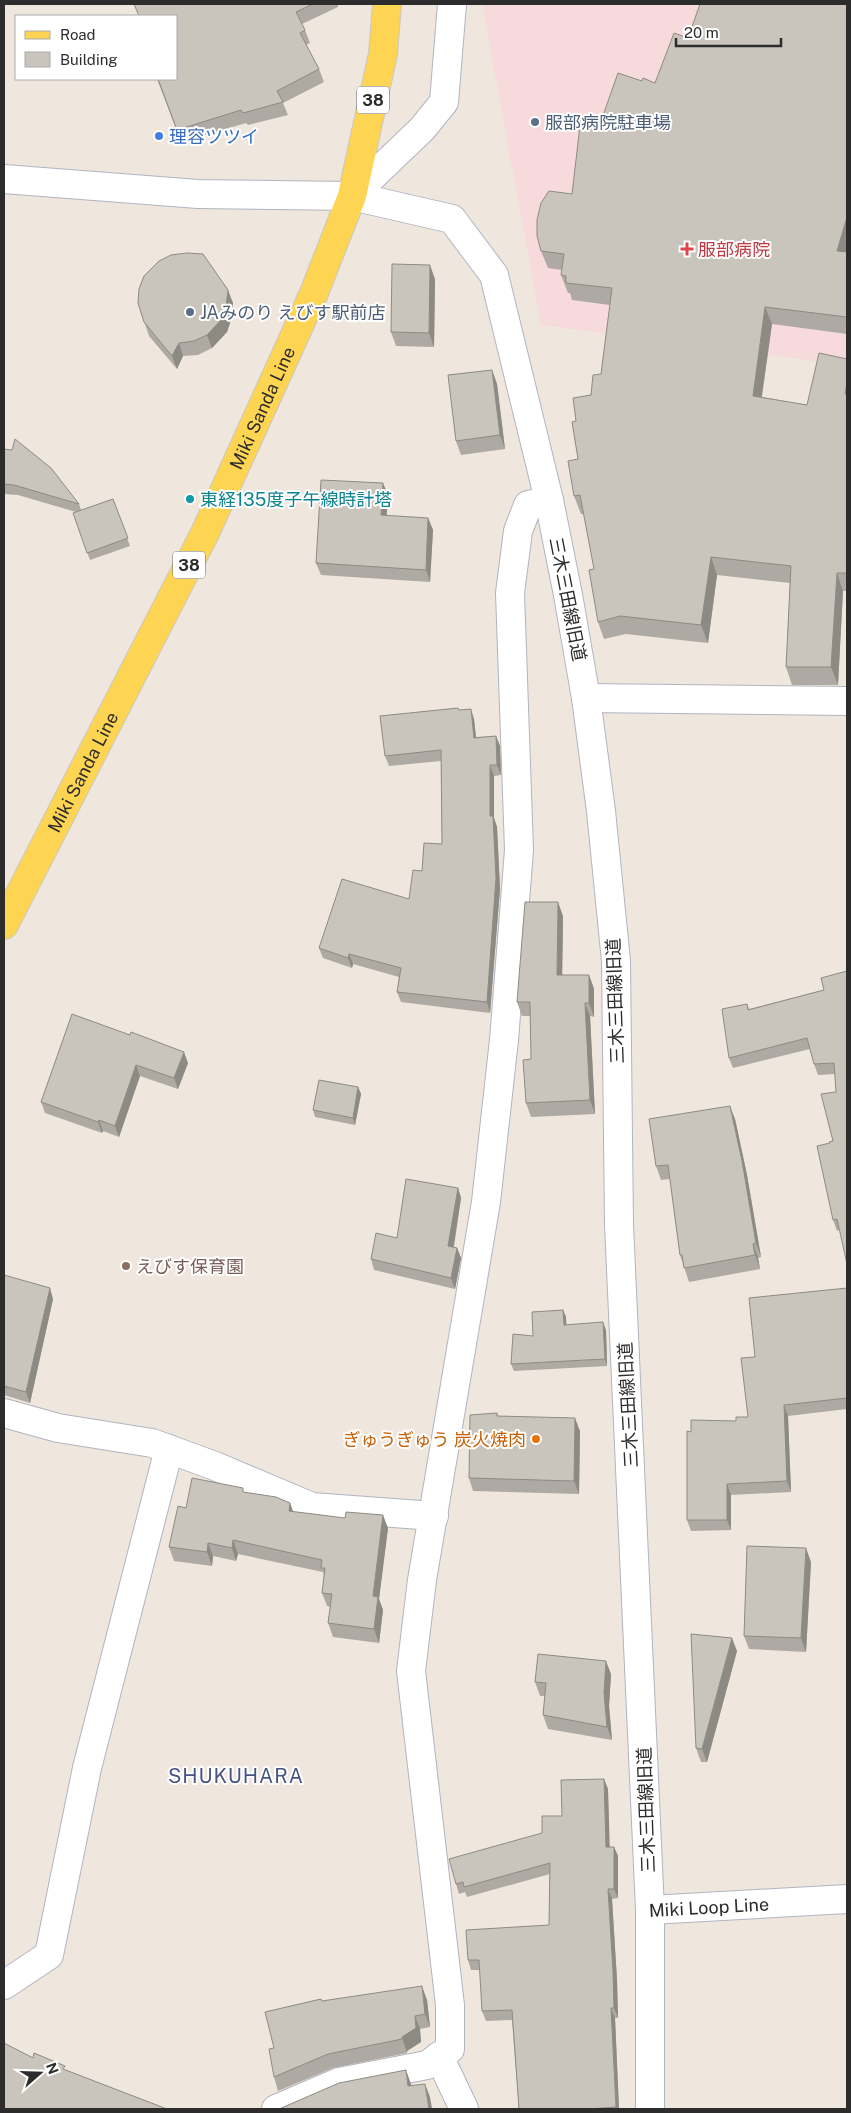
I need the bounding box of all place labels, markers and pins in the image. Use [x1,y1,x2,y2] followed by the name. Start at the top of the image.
[545,112,671,133] place label: 服部病院駐車場
[529,116,541,128] marker: 服部病院駐車場
[169,126,259,147] place label: 理容ツツイ
[153,130,165,142] marker: 理容ツツイ
[698,239,770,260] place label: 服部病院
[680,242,694,256] marker: 服部病院
[200,302,386,323] place label: JAみのり えびす駅前店
[184,306,196,318] marker: JAみのり えびす駅前店
[200,489,392,510] place label: 東経135度子午線時計塔
[184,493,196,505] marker: 東経135度子午線時計塔
[136,1256,244,1277] place label: えびす保育園
[120,1260,132,1272] marker: えびす保育園
[343,1429,526,1450] place label: ぎゅうぎゅう 炭火焼肉
[530,1433,542,1445] marker: ぎゅうぎゅう 炭火焼肉

